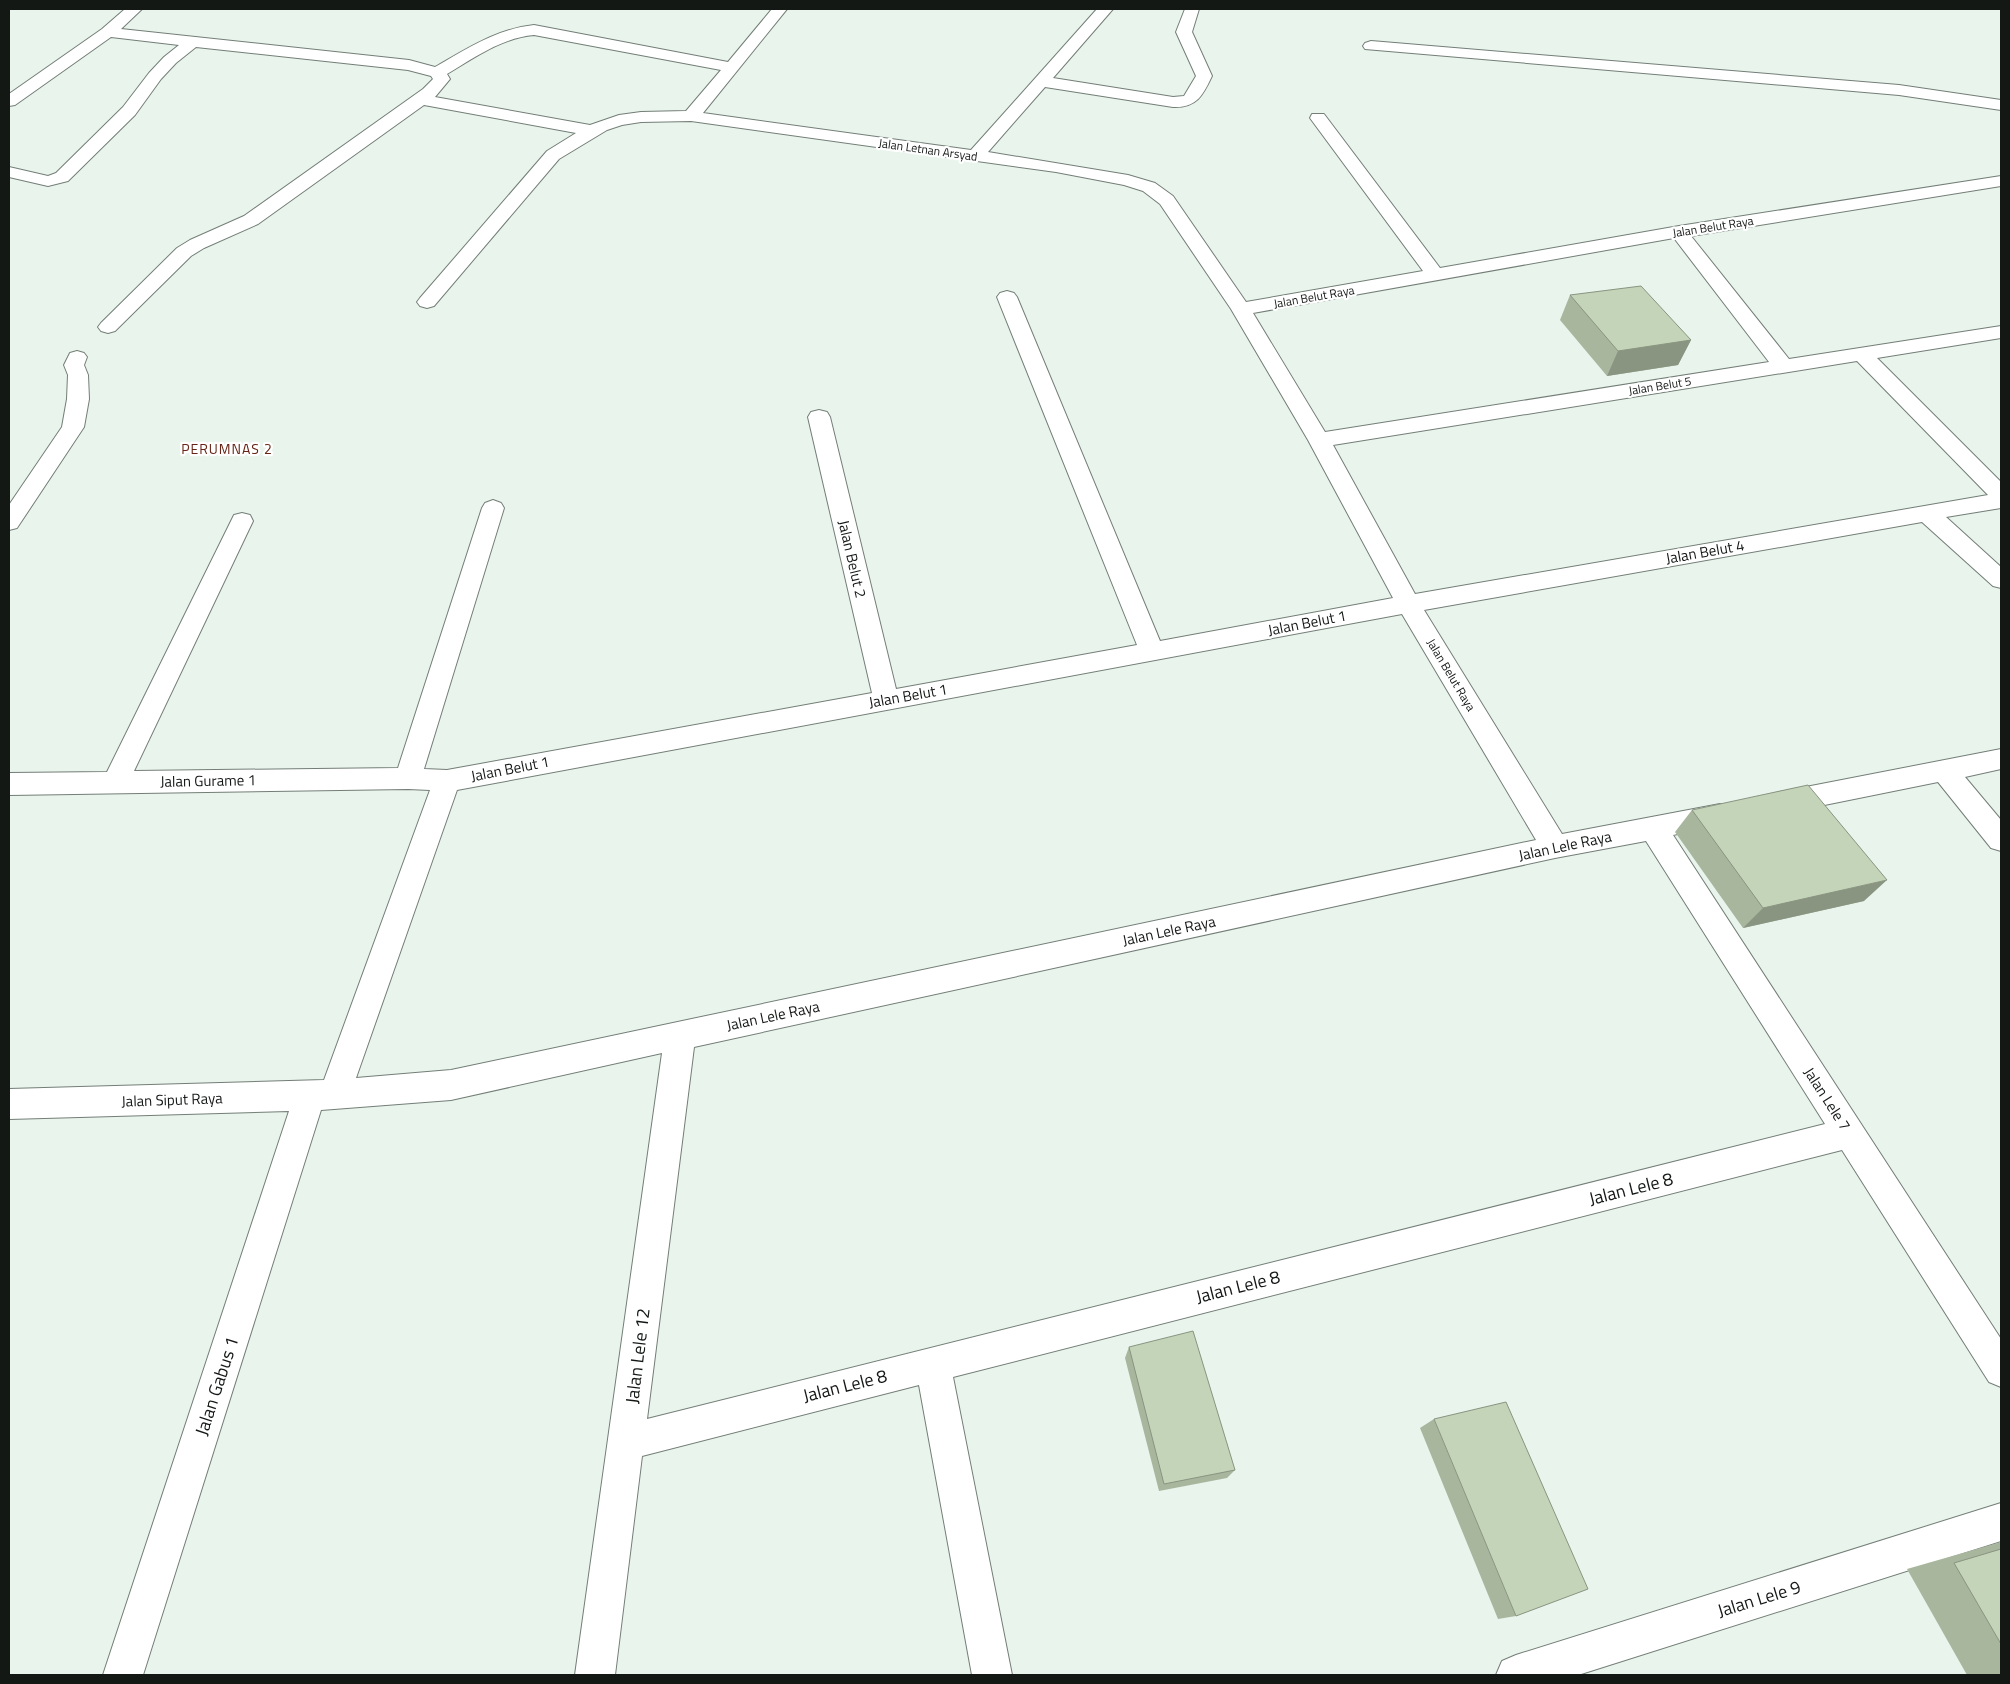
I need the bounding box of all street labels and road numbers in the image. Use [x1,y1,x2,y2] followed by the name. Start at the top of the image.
[877,133,979,166] street label: Jalan Letnan Arsyad
[1671,211,1755,242] street label: Jalan Belut Raya
[1272,280,1356,313] street label: Jalan Belut Raya
[1627,371,1693,400] street label: Jalan Belut 5
[832,518,873,600] street label: Jalan Belut 2
[1664,533,1746,570] street label: Jalan Belut 4
[1266,604,1348,641] street label: Jalan Belut 1
[1422,635,1481,715] street label: Jalan Belut Raya
[867,677,949,714] street label: Jalan Belut 1
[469,750,551,787] street label: Jalan Belut 1
[160,768,256,793] street label: Jalan Gurame 1
[1516,824,1614,867] street label: Jalan Lele Raya
[1120,909,1218,952] street label: Jalan Lele Raya
[724,994,822,1037] street label: Jalan Lele Raya
[1798,1062,1857,1135] street label: Jalan Lele 7
[121,1086,224,1113] street label: Jalan Siput Raya
[1586,1165,1676,1212] street label: Jalan Lele 8
[1193,1263,1283,1310] street label: Jalan Lele 8
[618,1307,657,1405] street label: Jalan Lele 12
[188,1333,245,1439] street label: Jalan Gabus 1
[800,1362,890,1409] street label: Jalan Lele 8
[1714,1573,1804,1624] street label: Jalan Lele 9

